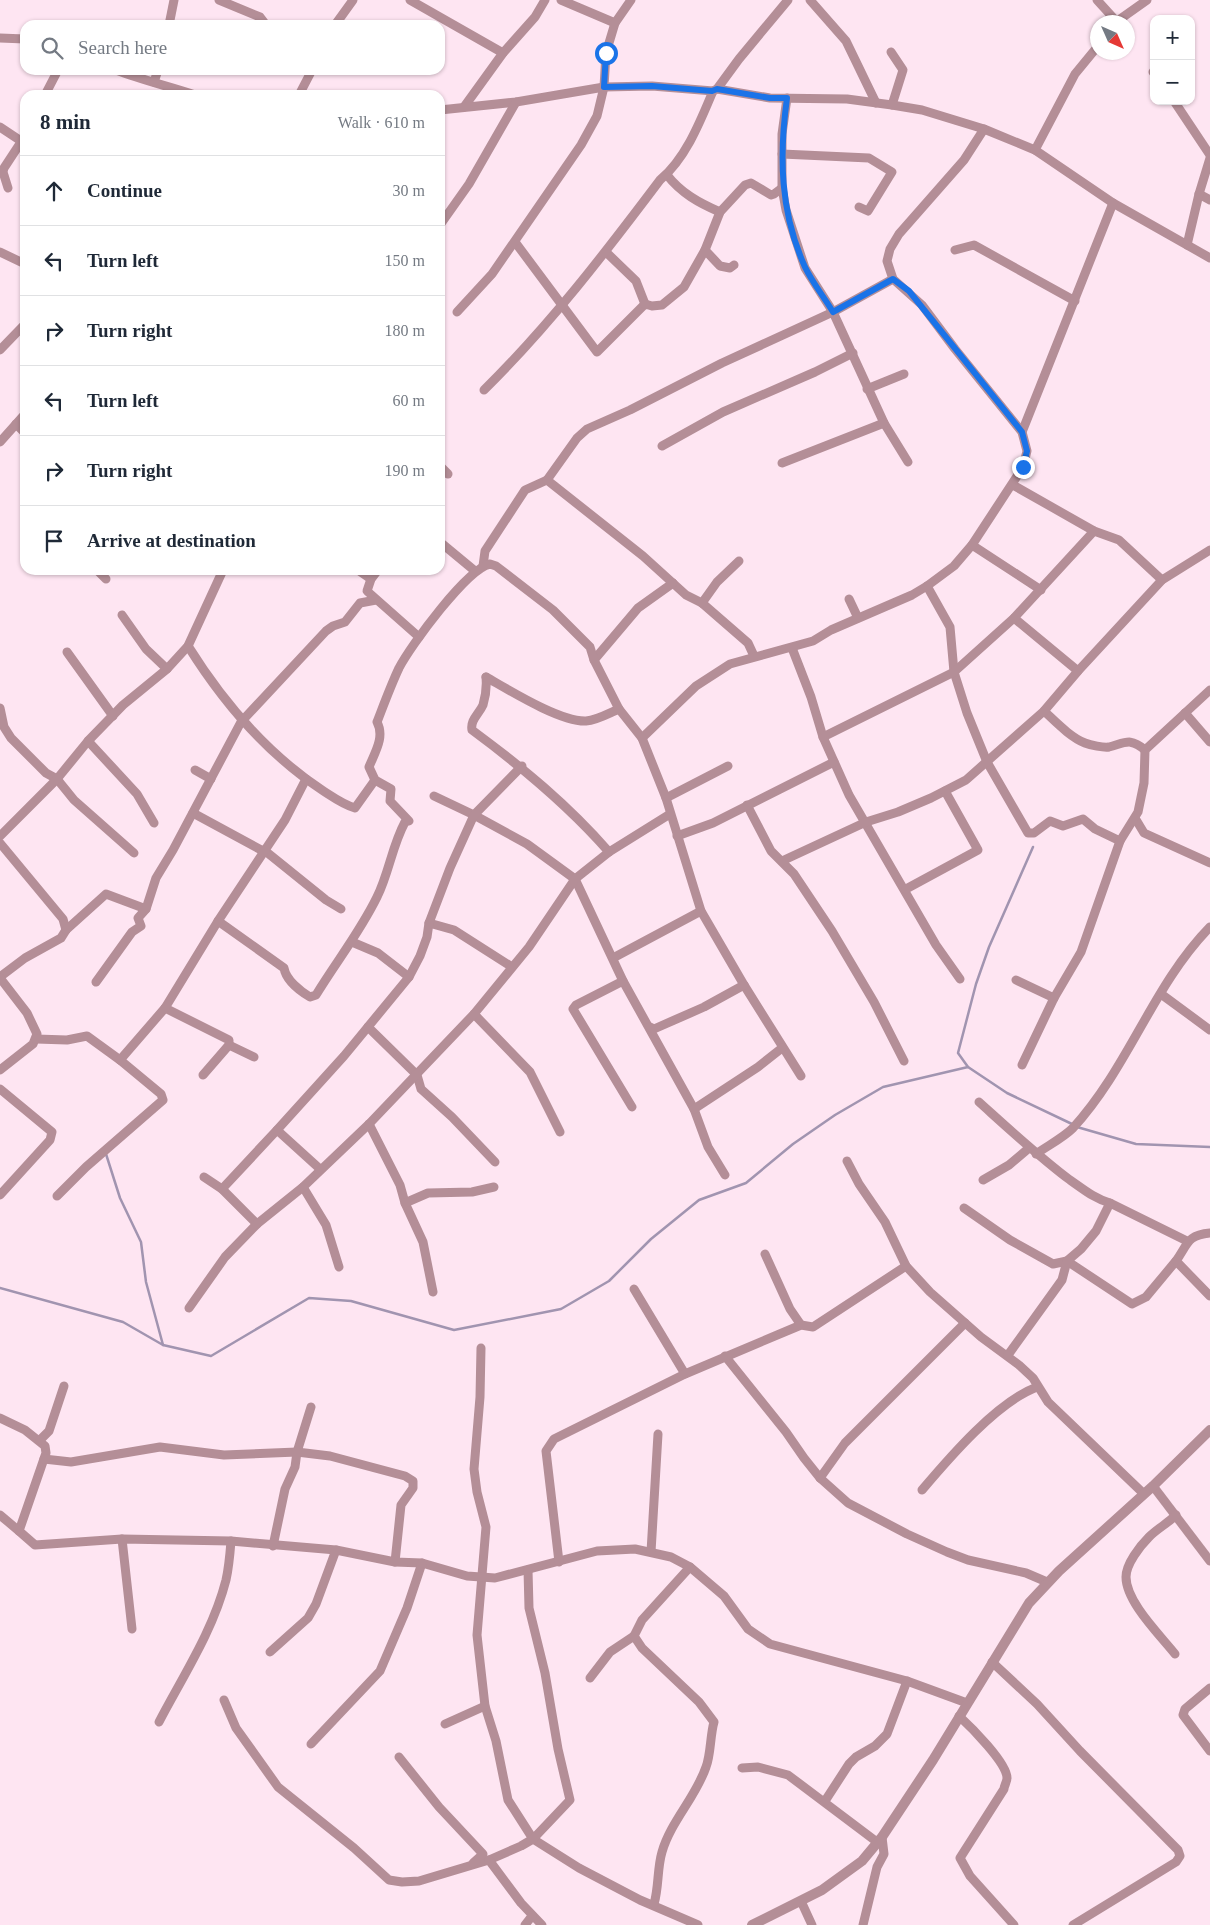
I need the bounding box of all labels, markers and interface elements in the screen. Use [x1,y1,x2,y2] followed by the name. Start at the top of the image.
[1090,15,1135,60] north arrow
[1150,15,1195,105] map controls
[1150,15,1195,60] button: +
[20,20,445,75] search box
[38,34,66,62] icon: search
[78,37,167,58] text: Search here
[595,42,618,65] route start
[1150,60,1195,105] button: −
[40,110,91,134] text: 8 min
[338,114,425,131] text: Walk · 610 m
[40,177,68,205] icon: ahead
[87,180,162,201] text: Continue
[393,182,425,199] text: 30 m
[40,247,68,275] icon: left
[87,250,159,271] text: Turn left
[385,252,425,269] text: 150 m
[40,317,68,345] icon: right
[87,320,172,341] text: Turn right
[385,322,425,339] text: 180 m
[40,387,68,415] icon: left
[87,390,159,411] text: Turn left
[393,392,425,409] text: 60 m
[1012,456,1035,479] route end
[40,457,68,485] icon: right
[87,460,172,481] text: Turn right
[385,462,425,479] text: 190 m
[40,527,68,555] icon: arrive
[87,530,256,551] text: Arrive at destination

